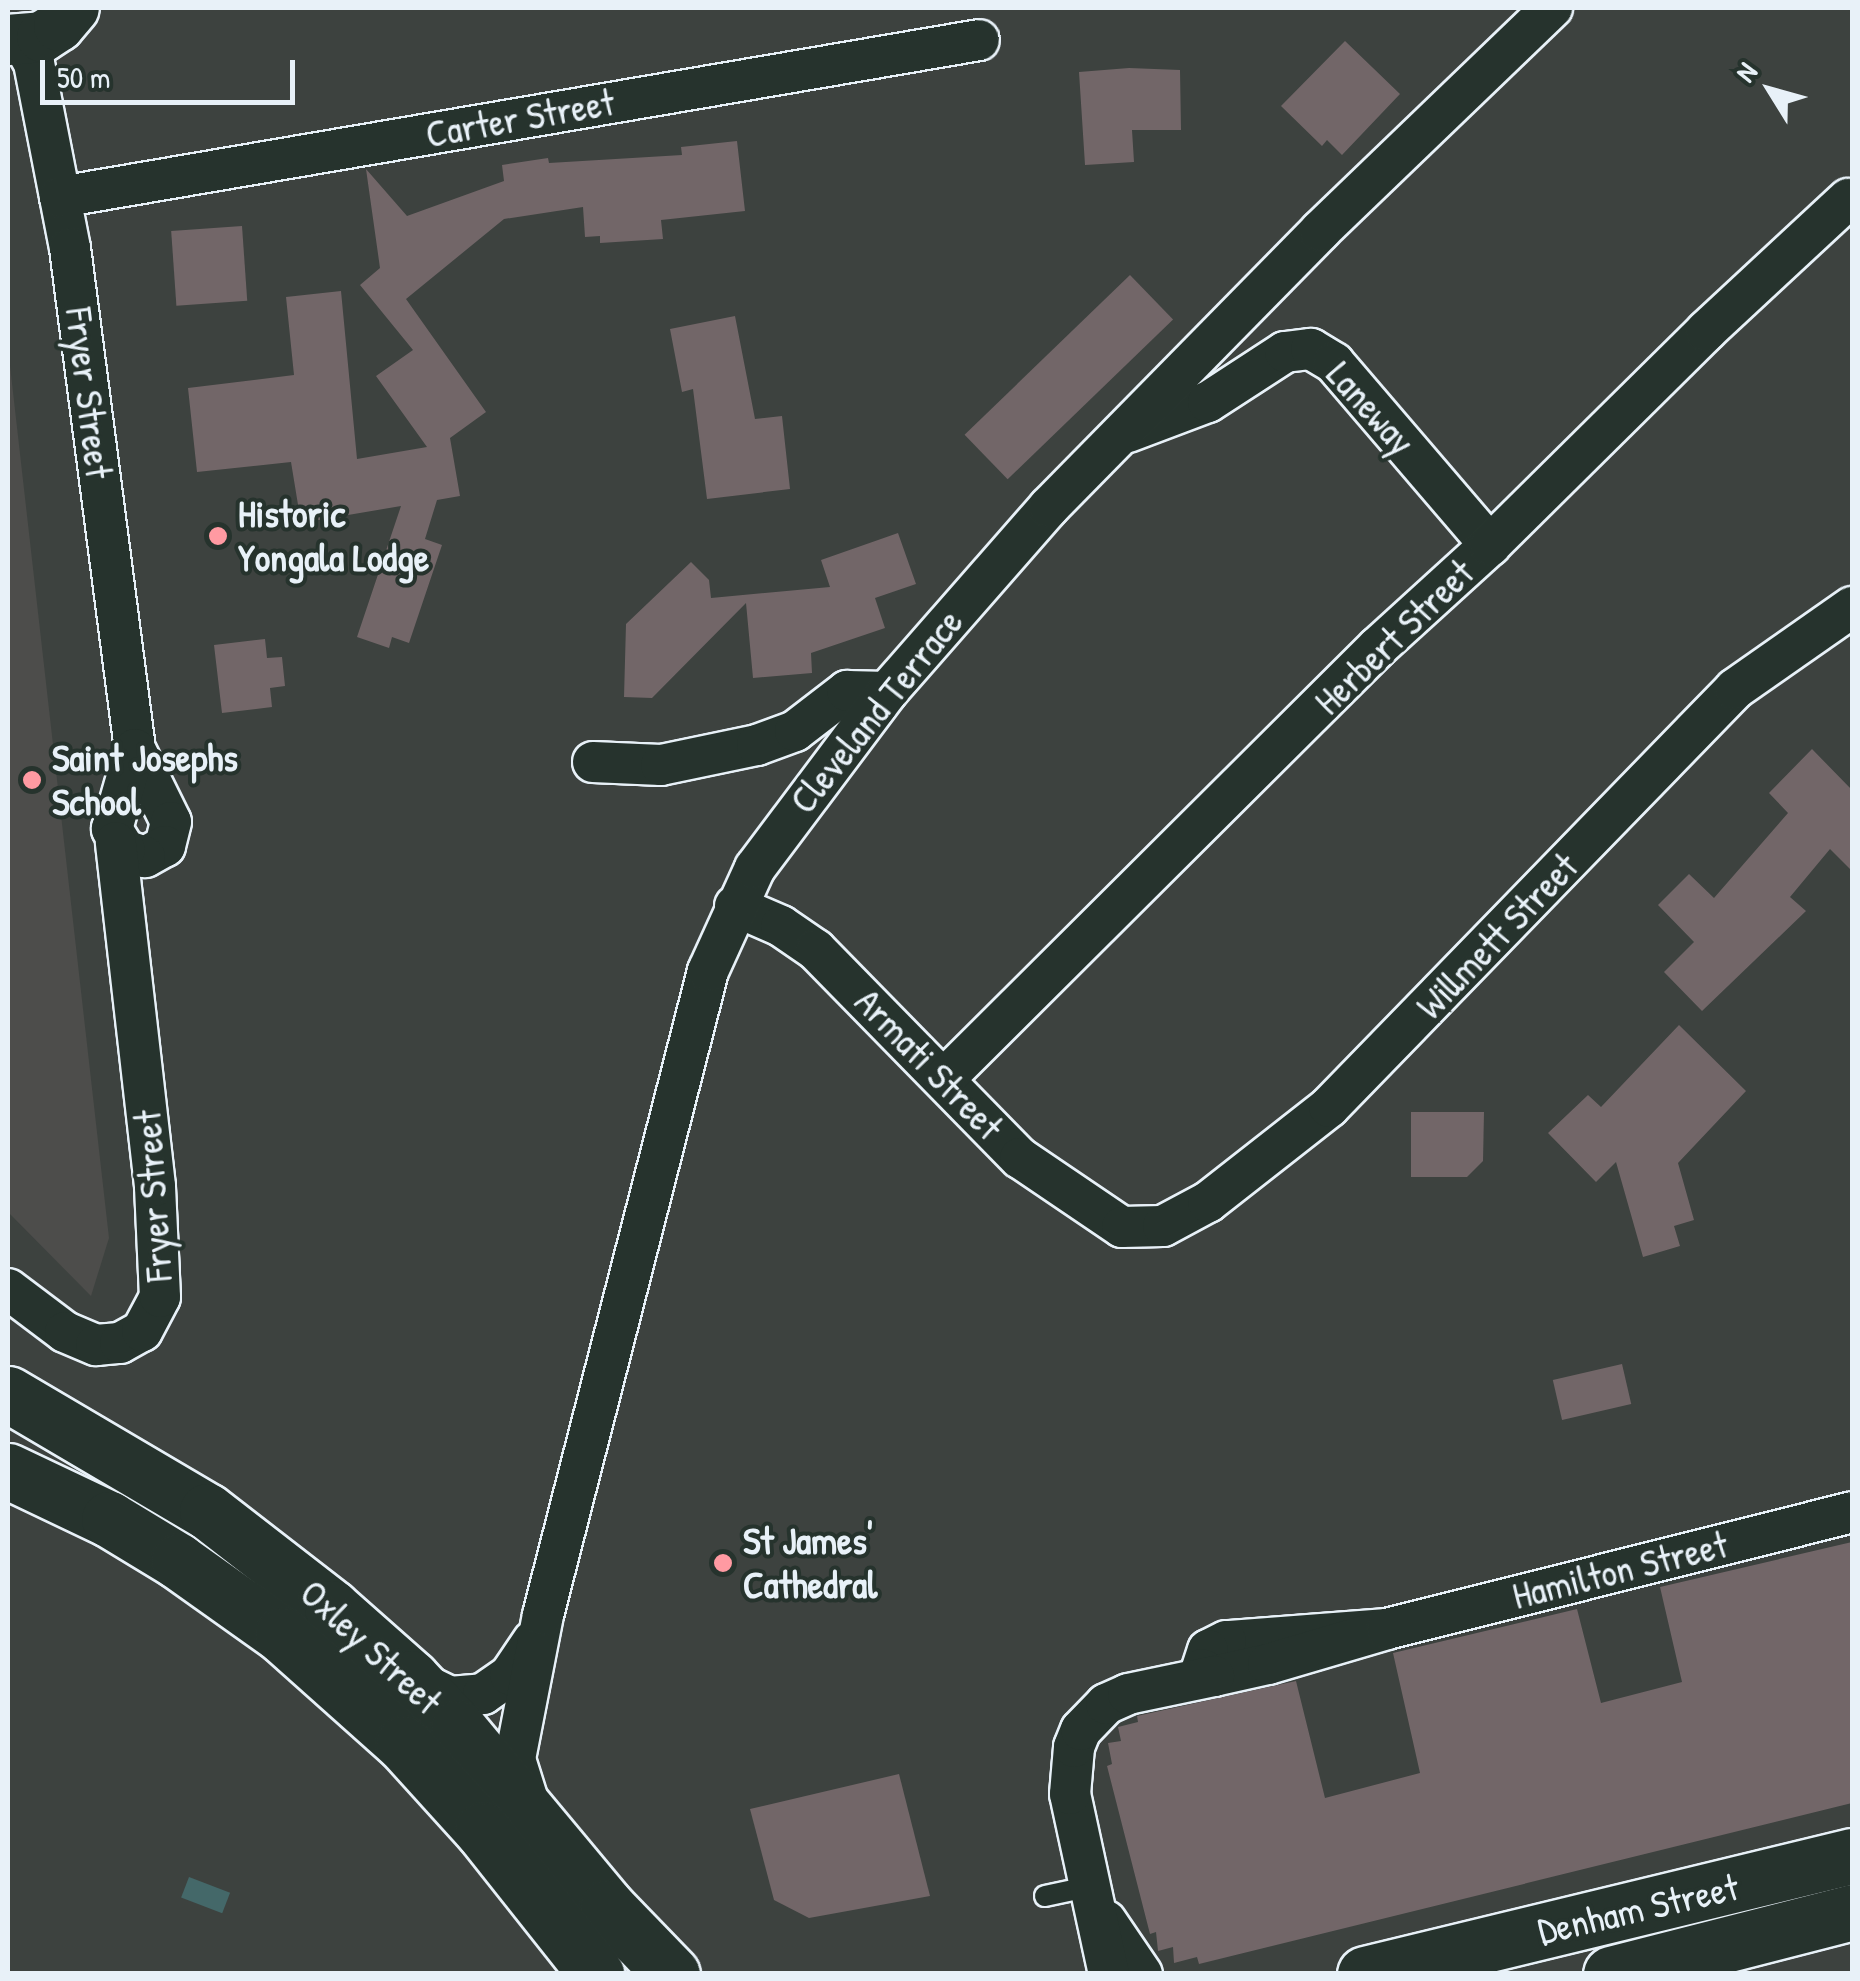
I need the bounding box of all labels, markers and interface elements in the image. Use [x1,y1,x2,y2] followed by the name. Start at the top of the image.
[45,40,300,102] scale bar
[1720,40,1820,140] north arrow
[1726,55,1766,89] text: N
[57,57,110,97] text: 50 m
[422,79,618,157] street label: Carter Street
[56,305,122,481] street label: Fryer Street
[1317,352,1425,464] street label: Laneway
[238,491,429,580] place label: Historic Yongala Lodge
[207,525,229,547] marker: Historic Yongala Lodge
[1305,550,1483,724] street label: Herbert Street
[780,600,972,822] street label: Cleveland Terrace
[52,735,238,824] place label: Saint Josephs School
[21,769,43,791] marker: Saint Josephs School
[1407,844,1587,1028] street label: Willmett Street
[846,979,1012,1149] street label: Armati Street
[124,1109,182,1283] street label: Fryer Street
[743,1518,877,1608] place label: St James' Cathedral
[1508,1521,1732,1619] street label: Hamilton Street
[712,1552,734,1574] marker: St James' Cathedral
[291,1570,451,1724] street label: Oxley Street
[1533,1864,1743,1954] street label: Denham Street

